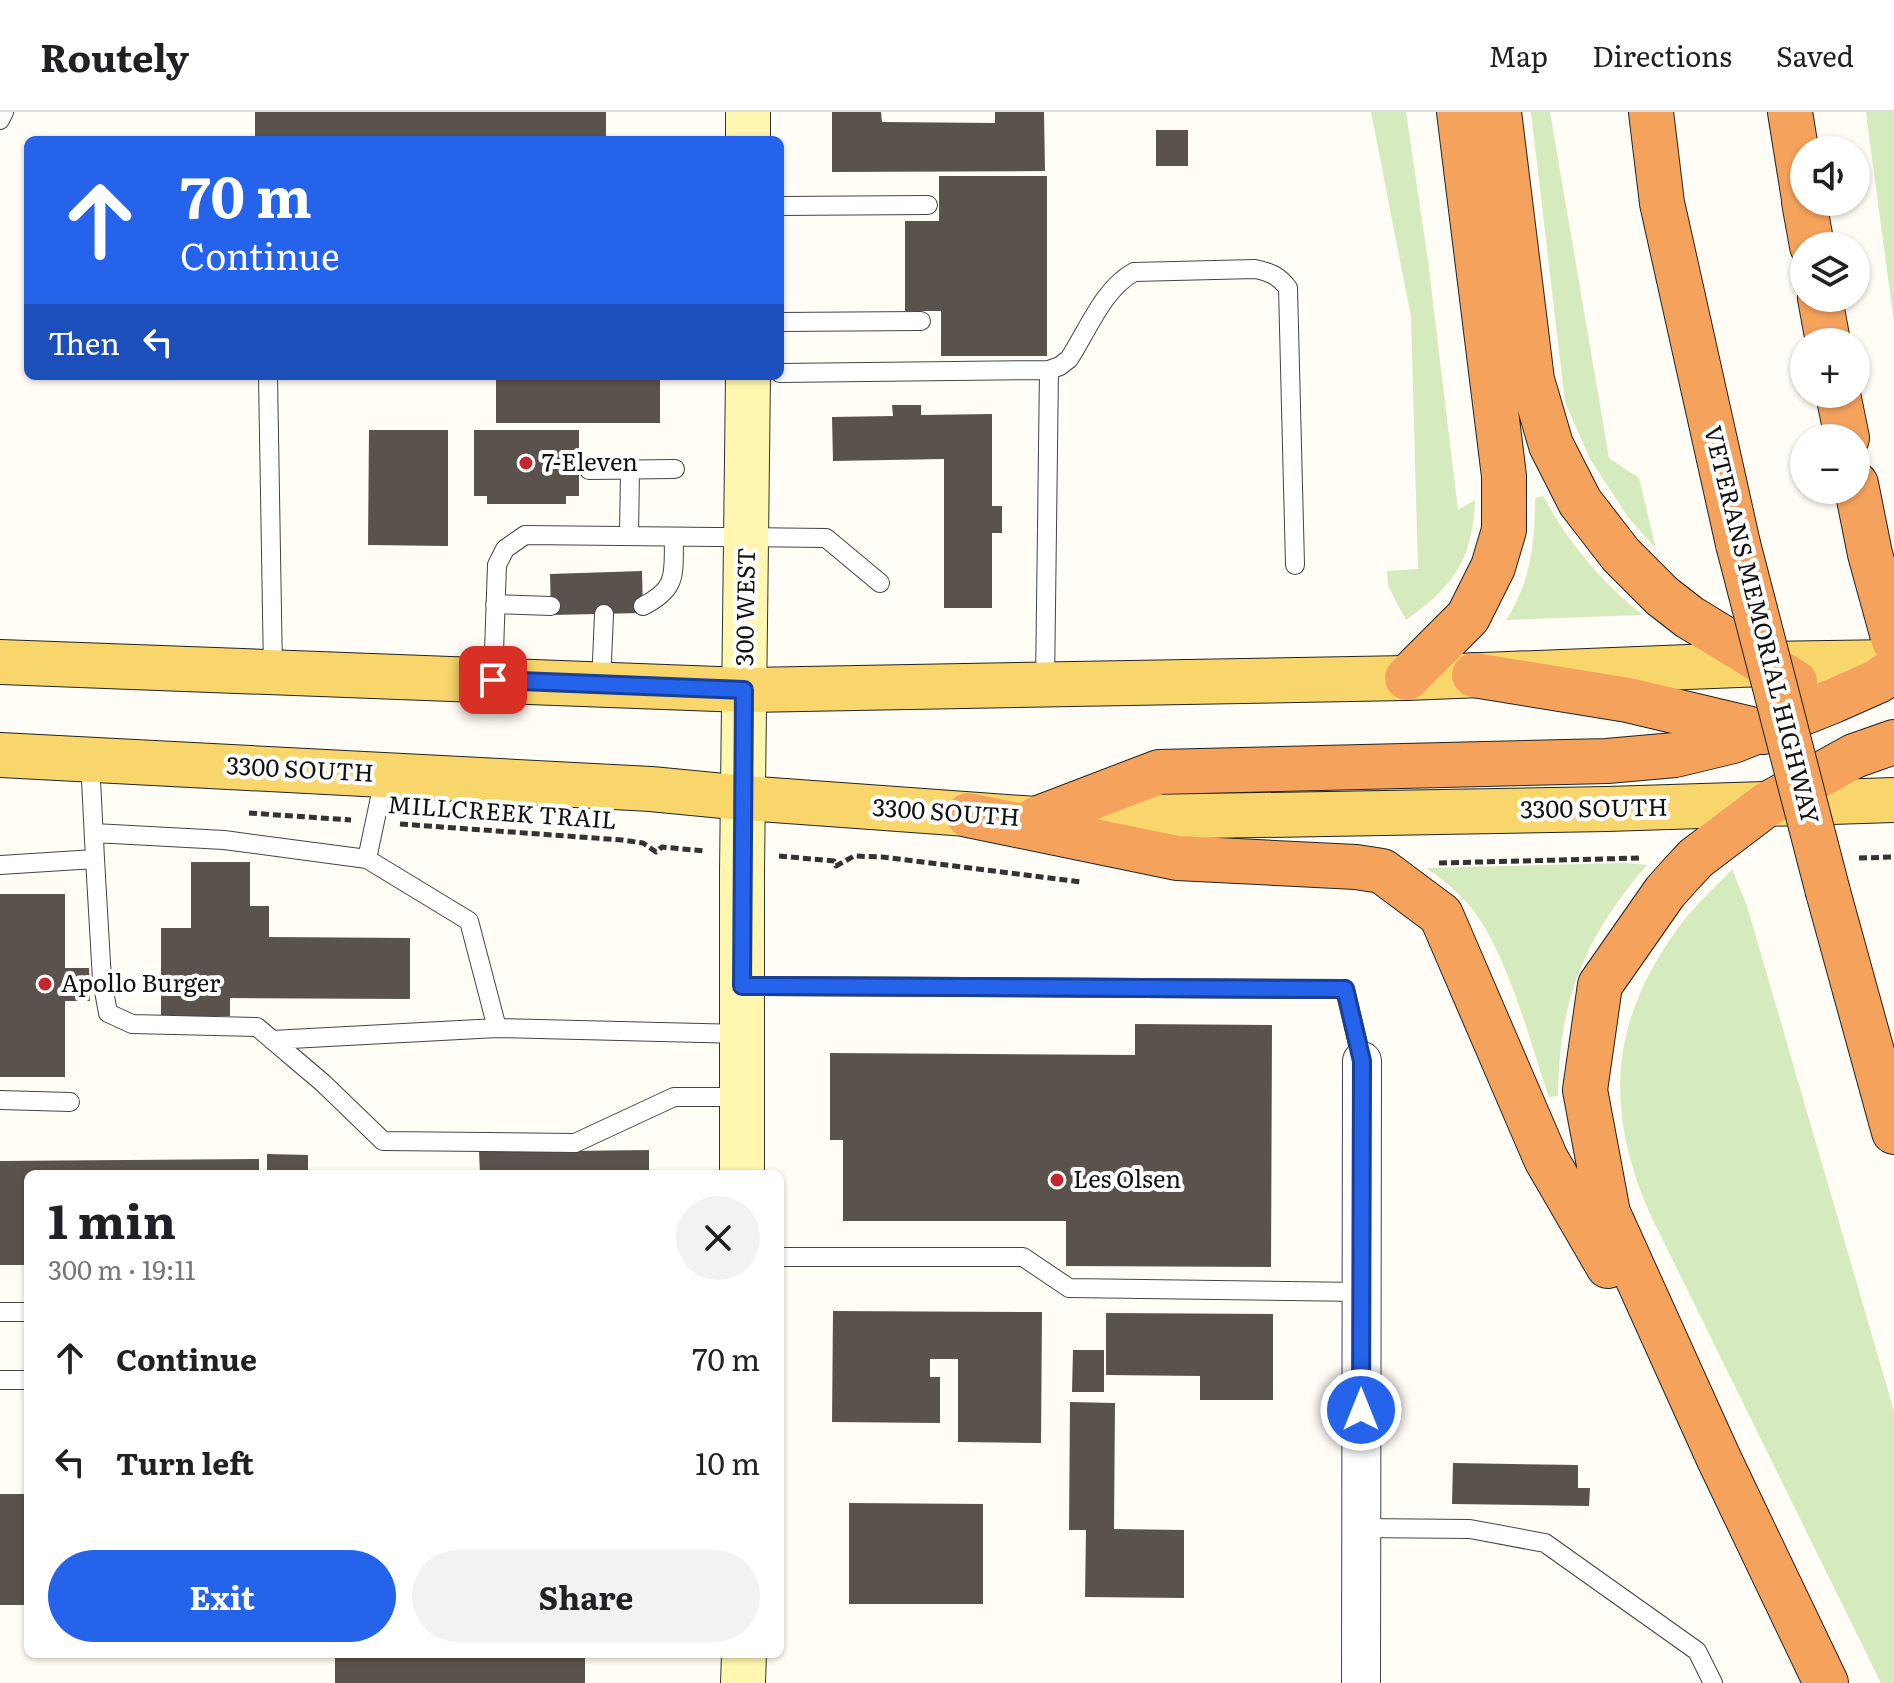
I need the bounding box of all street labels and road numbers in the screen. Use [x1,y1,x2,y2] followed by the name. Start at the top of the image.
[1697,421,1830,827] street label: VETERANS MEMORIAL HIGHWAY
[725,547,762,667] street label: 300 WEST
[225,746,375,789] street label: 3300 SOUTH
[386,785,618,836] street label: MILLCREEK TRAIL
[871,788,1021,833] street label: 3300 SOUTH
[1520,788,1668,825] street label: 3300 SOUTH

